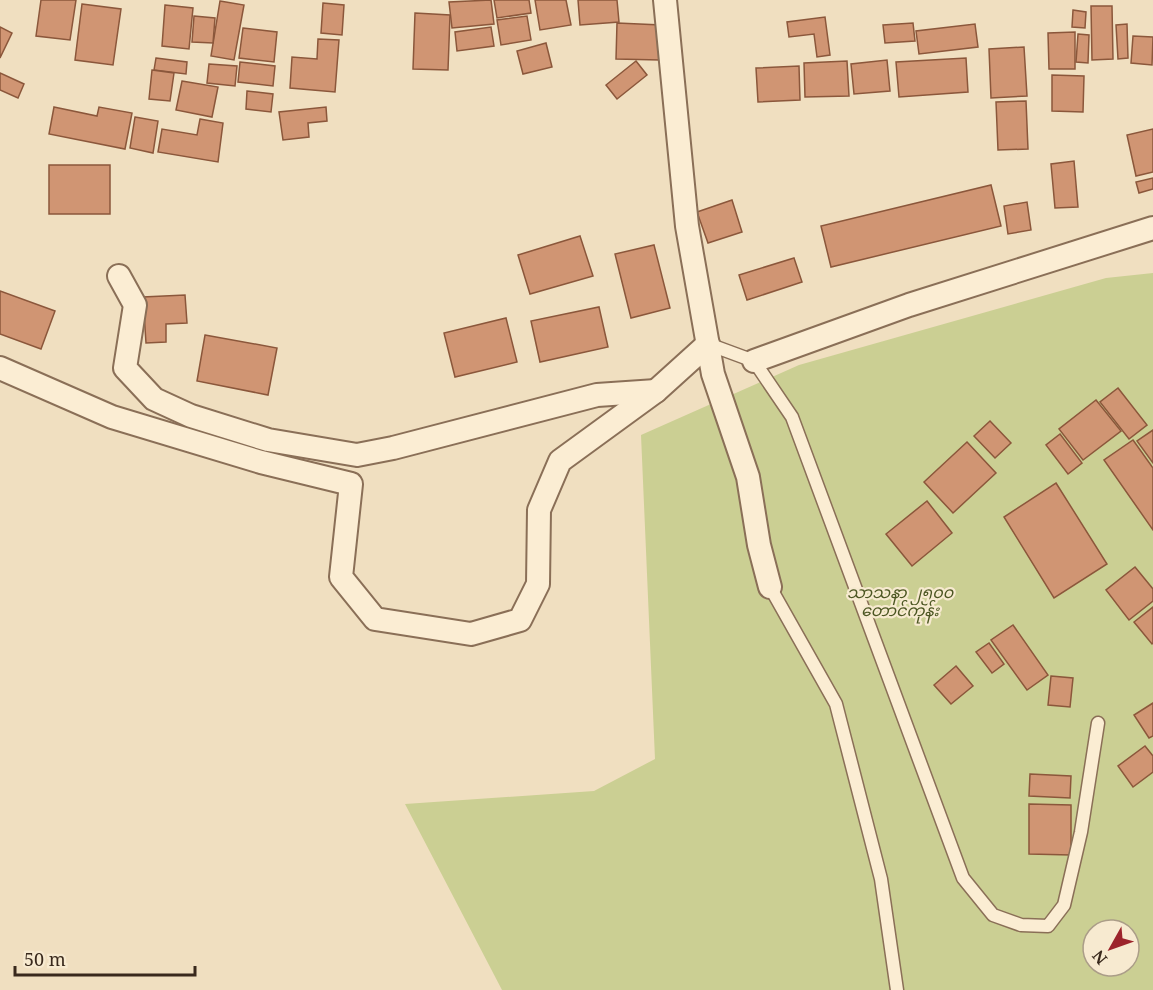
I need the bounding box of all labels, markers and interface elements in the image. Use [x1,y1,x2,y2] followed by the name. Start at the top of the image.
[847,581,954,624] park label: သာသနာ ၂၅၀၀ တောင်ကုန်း
[1081,918,1141,978] north arrow
[15,939,195,977] scale bar
[1087,945,1112,970] text: N
[24,947,66,971] text: 50 m

